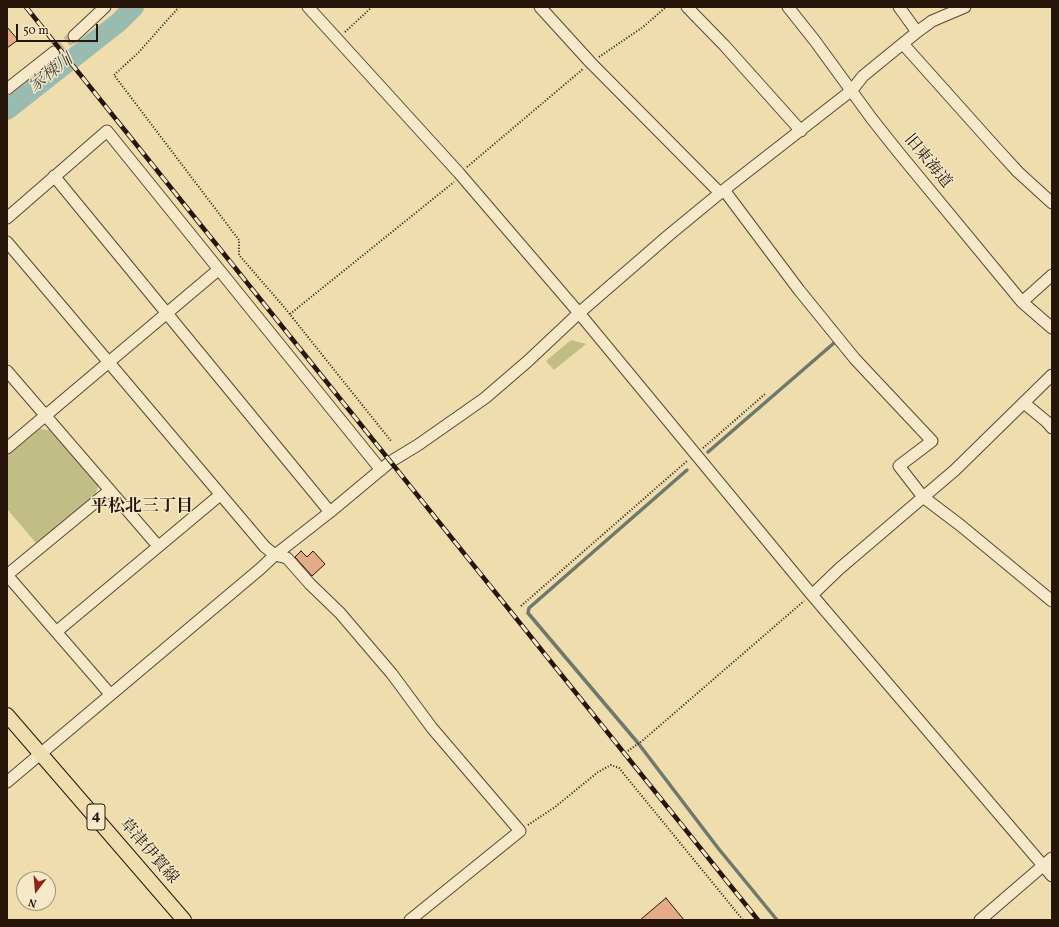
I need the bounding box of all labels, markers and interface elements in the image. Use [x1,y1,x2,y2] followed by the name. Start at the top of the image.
[18,16,100,42] scale bar
[23,23,49,39] text: 50 m
[26,50,78,98] water label: 家棟川
[899,131,955,193] street label: 旧東海道
[91,498,193,518] district label: 平松北三丁目
[87,804,105,830] road number: 4
[115,816,181,888] street label: 草津伊賀線
[16,871,56,911] north arrow
[27,894,39,910] text: N

